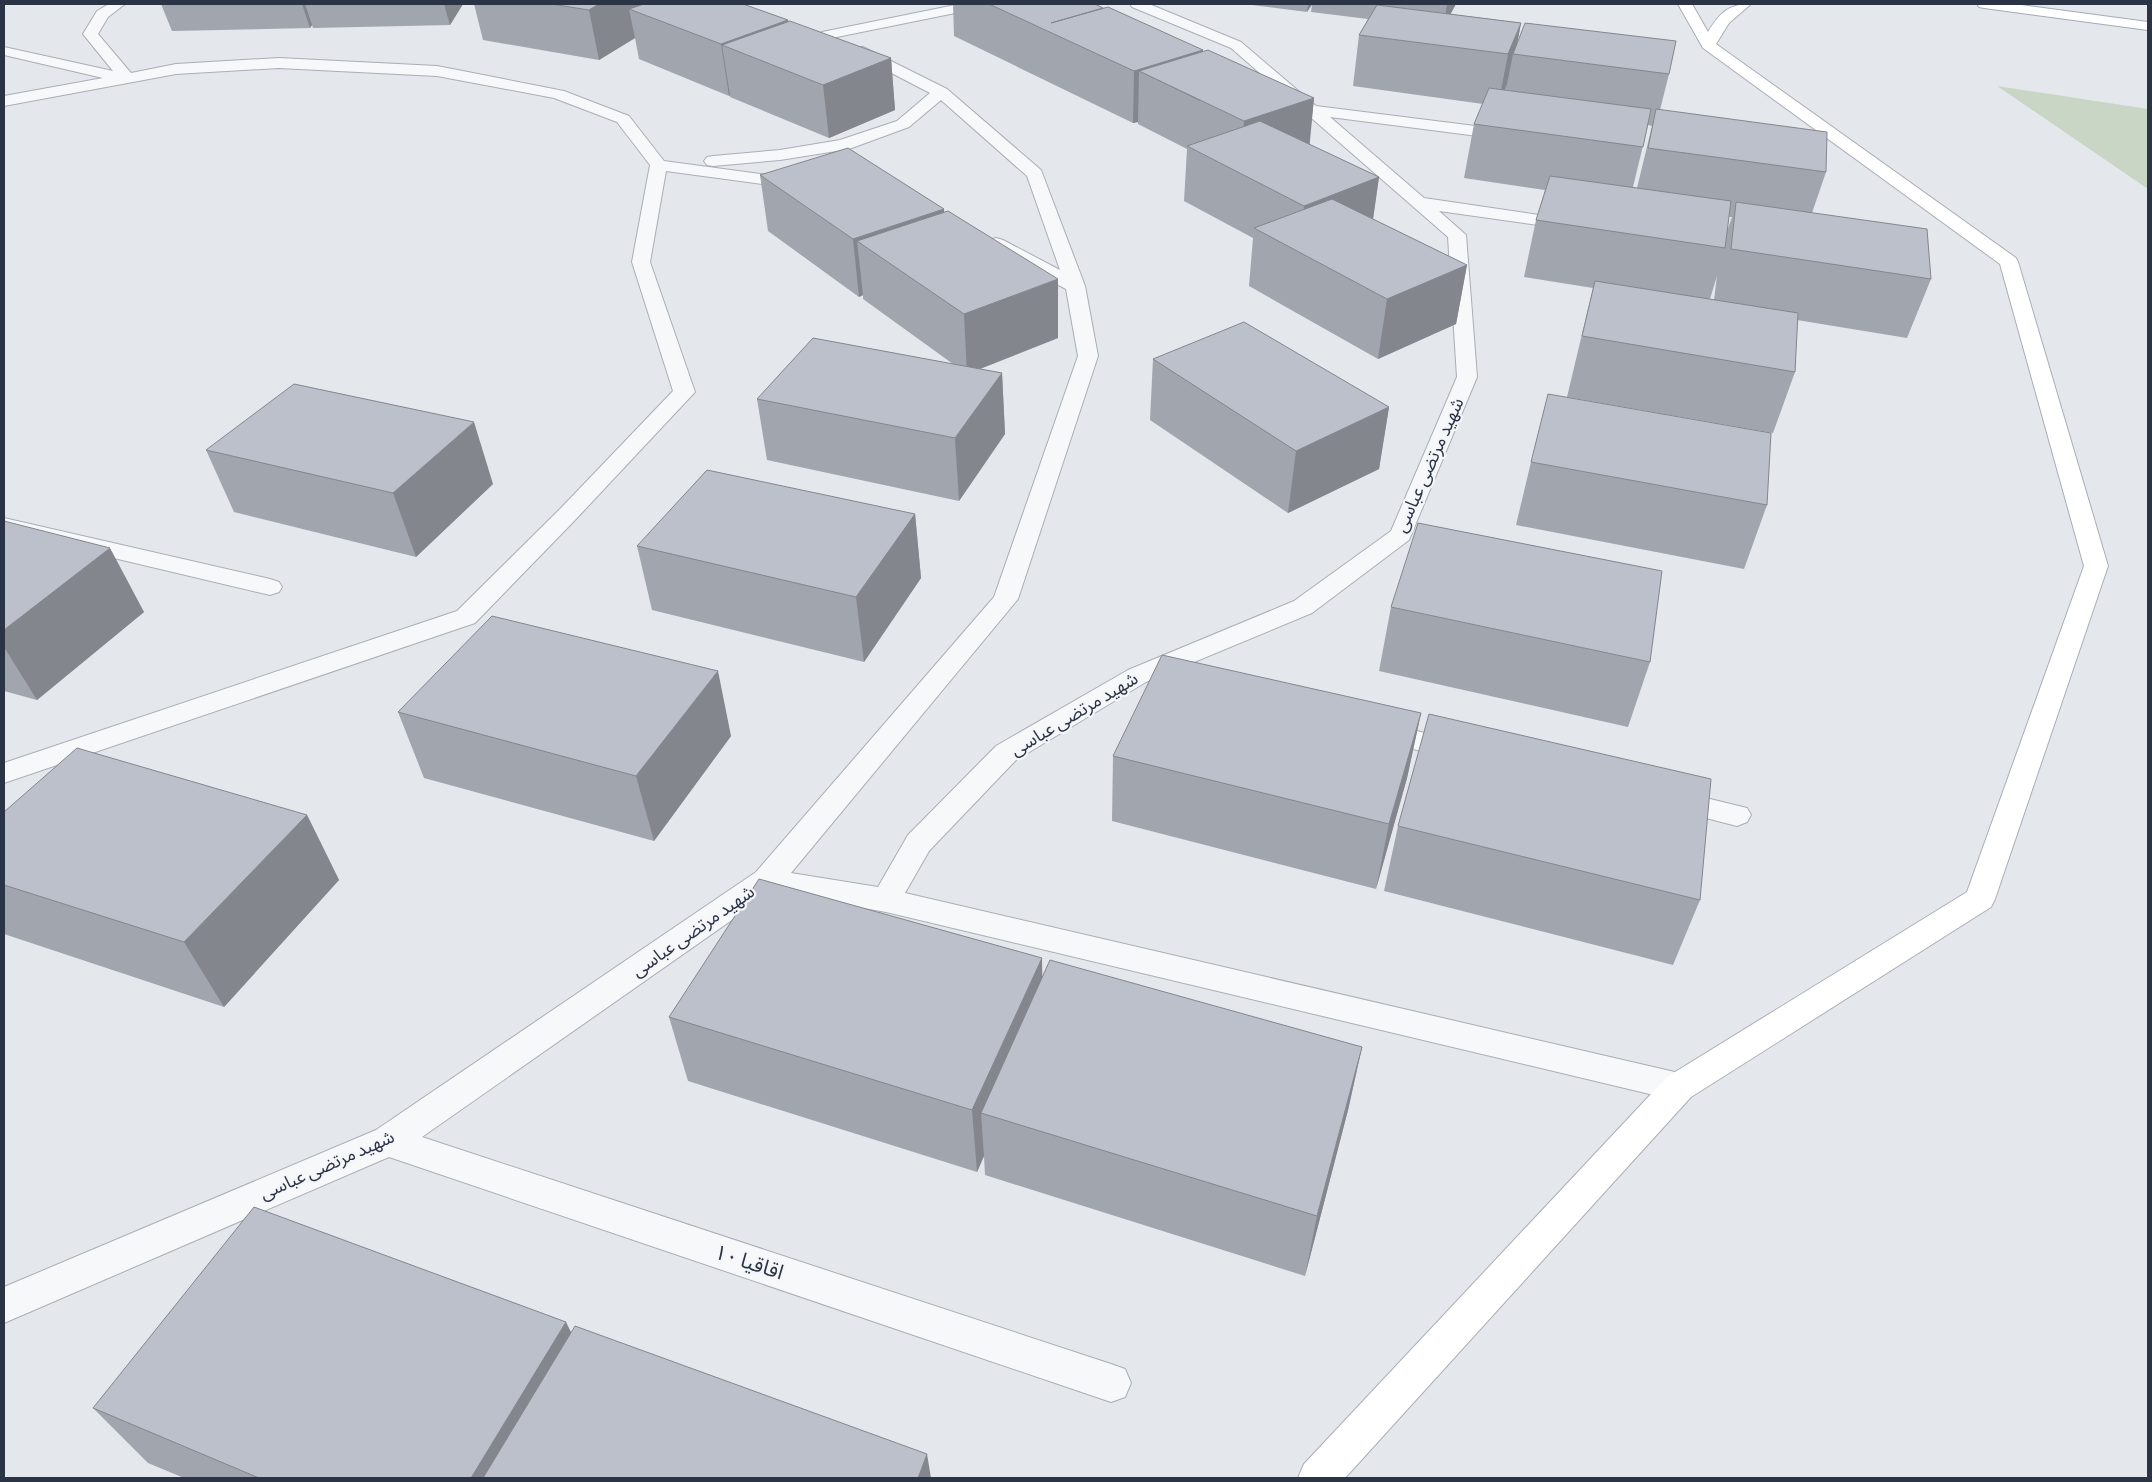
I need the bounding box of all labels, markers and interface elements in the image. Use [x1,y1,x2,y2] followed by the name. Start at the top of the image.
[1392,395,1469,536] street label: شهید مرتضی عباسی
[1008,670,1142,761] street label: شهید مرتضی عباسی
[629,883,759,982] street label: شهید مرتضی عباسی
[257,1128,398,1205] street label: شهید مرتضی عباسی
[712,1241,786,1284] street label: اقاقیا ۱۰

